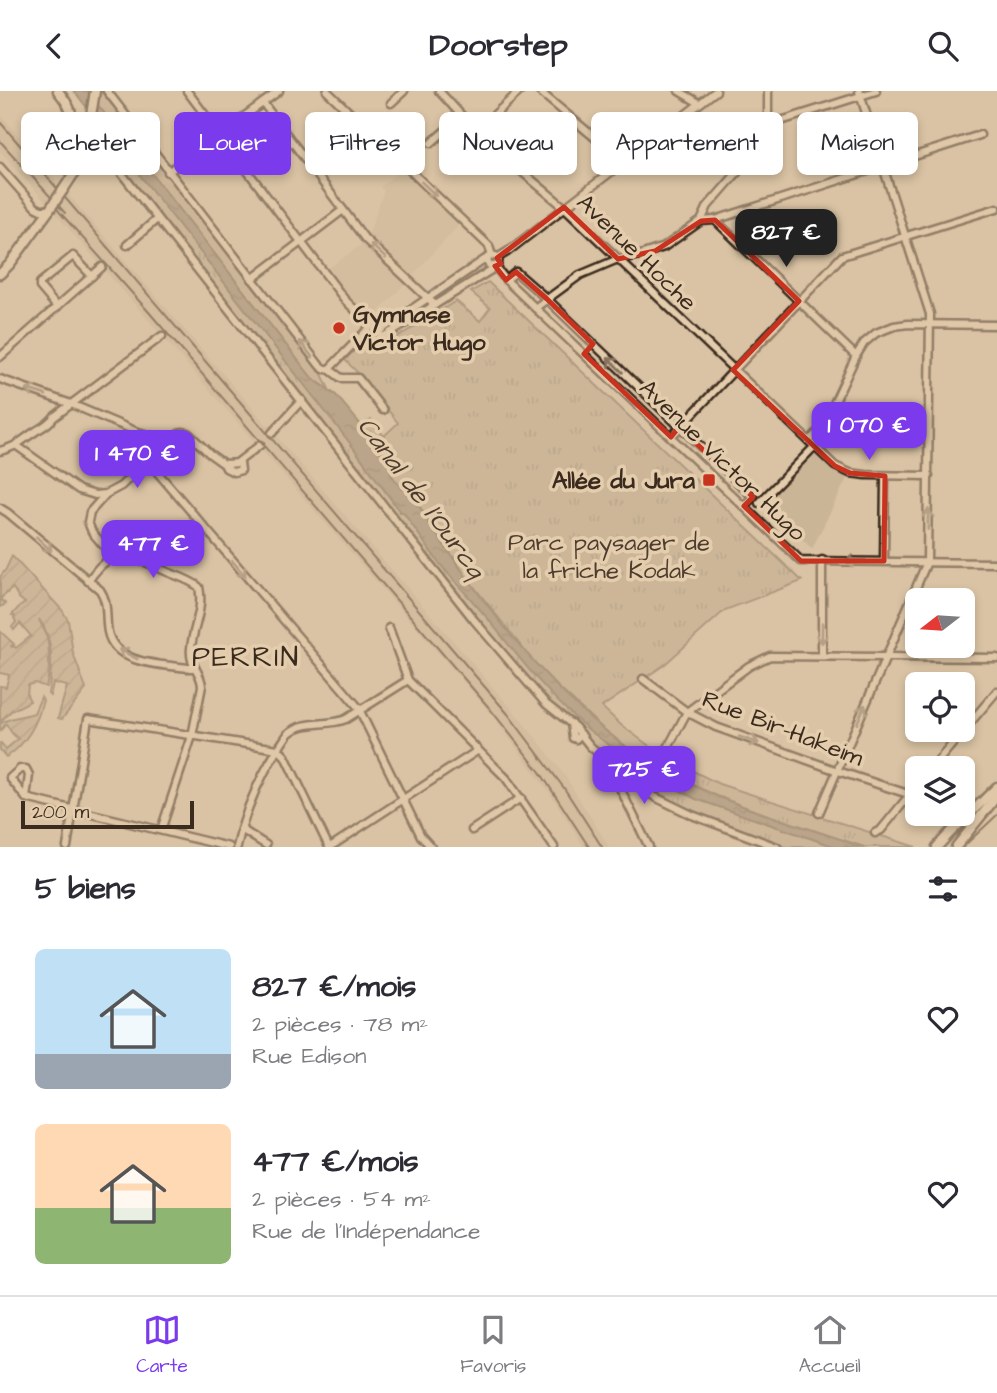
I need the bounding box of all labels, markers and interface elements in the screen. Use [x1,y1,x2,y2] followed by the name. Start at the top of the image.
[429,23,568,68] text: Doorstep
[35,27,73,65] icon: back
[924,27,962,65] icon: search
[21,112,160,175] chip: Acheter
[174,112,291,175] chip: Louer
[305,112,425,175] chip: Filtres
[439,112,577,175] chip: Nouveau
[591,112,783,175] chip: Appartement
[797,112,918,175] chip: Maison
[420,181,437,198] one-way arrow
[569,186,704,319] street label: Avenue Hoche
[737,209,835,269] pin: 827 €
[751,216,821,248] text: 827 €
[370,242,387,259] one-way arrow
[352,298,486,361] place label: Gymnase Victor Hugo
[331,320,347,336] marker: Gymnase Victor Hugo
[299,341,314,359] one-way arrow
[607,357,624,374] one-way arrow
[631,372,814,550] street label: Avenue Victor Hugo
[25,385,47,397] one-way arrow
[804,403,934,462] pin: 1 070 €
[828,409,910,441] text: 1 070 €
[349,410,495,587] water label: Canal de l'Ourcq
[72,431,202,490] pin: 1 470 €
[95,437,179,469] text: 1 470 €
[552,464,696,498] place label: Allée du Jura
[701,472,717,488] marker: Allée du Jura
[921,508,934,531] one-way arrow
[104,521,202,580] pin: 477 €
[508,526,710,588] park label: Parc paysager de la friche Kodak
[117,527,189,559] text: 477 €
[36,535,53,552] one-way arrow
[844,554,867,568] one-way arrow
[231,559,247,577] one-way arrow
[905,588,975,658] north arrow
[905,588,975,826] map controls
[815,621,829,644] one-way arrow
[192,638,300,677] district label: PERRIN
[118,647,138,661] one-way arrow
[905,672,975,742] button: locate
[697,683,868,775] street label: Rue Bir-Hakeim
[855,703,868,725] one-way arrow
[738,735,760,747] one-way arrow
[595,747,693,806] pin: 725 €
[608,753,680,785] text: 725 €
[905,756,975,826] button: layers
[21,798,194,830] scale bar
[32,799,89,826] text: 200 m
[35,868,136,910] text: 5 biens
[924,870,962,908] icon: filters
[252,966,416,1008] text: 827 €/mois
[91,977,175,1061] icon: home
[924,1000,962,1038] icon: heart
[252,1008,428,1040] text: 2 pièces · 78 m²
[252,1040,367,1072] text: Rue Edison
[252,1141,419,1183] text: 477 €/mois
[91,1152,175,1236] icon: home
[924,1175,962,1213] icon: heart
[252,1183,431,1215] text: 2 pièces · 54 m²
[252,1215,480,1247] text: Rue de l'Indépendance
[136,1311,188,1380] tab: Carte
[460,1311,526,1380] tab: Favoris
[799,1311,861,1380] tab: Accueil

